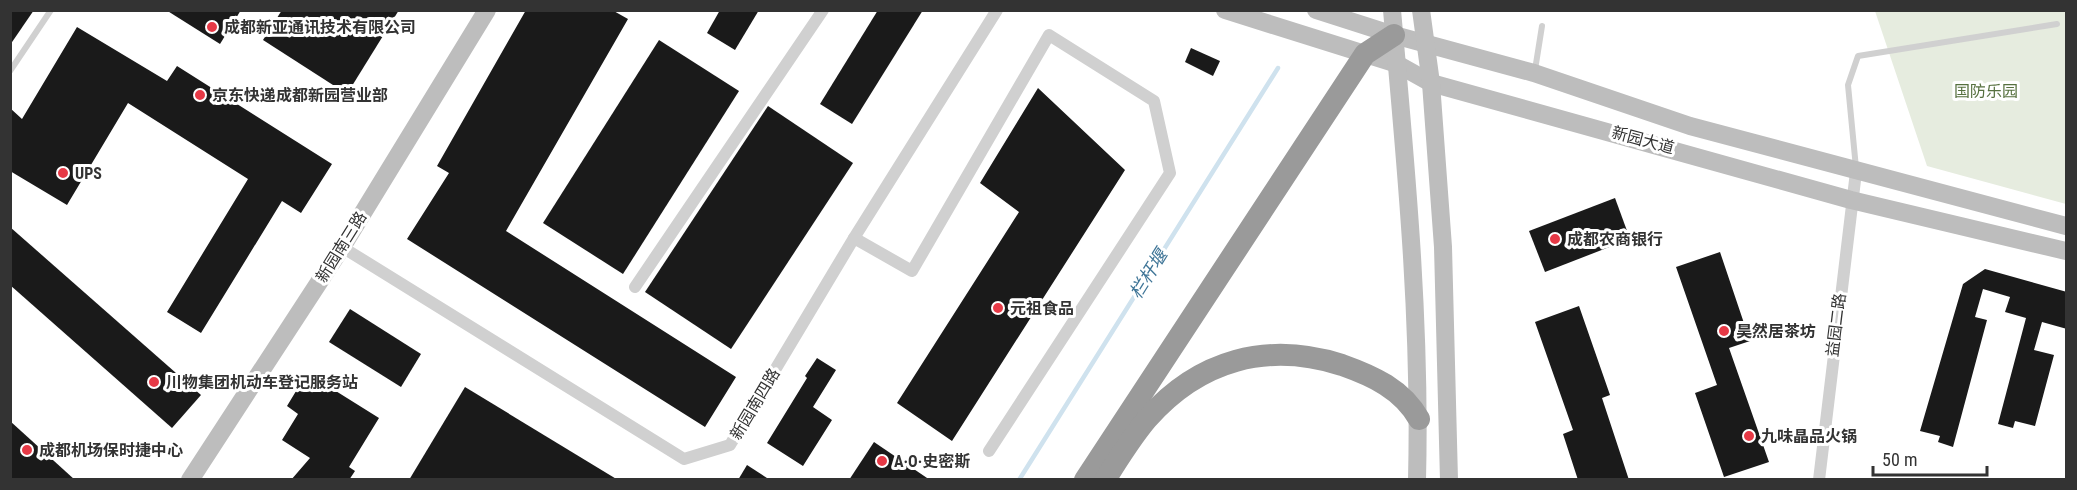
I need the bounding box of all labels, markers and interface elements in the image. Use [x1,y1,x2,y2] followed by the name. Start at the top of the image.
[224,18,416,37] place label: 成都新亚通讯技术有限公司
[205,20,219,34] marker: 成都新亚通讯技术有限公司
[1954,82,2018,101] park label: 国防乐园
[212,86,388,105] place label: 京东快递成都新园营业部
[193,88,207,102] marker: 京东快递成都新园营业部
[1610,123,1676,157] street label: 新园大道
[75,164,102,183] place label: UPS
[56,166,70,180] marker: UPS
[312,208,370,286] street label: 新园南三路
[1567,230,1663,249] place label: 成都农商银行
[1548,232,1562,246] marker: 成都农商银行
[1125,243,1173,302] water label: 栏杆堰
[1823,292,1849,358] street label: 益园二路
[1010,299,1074,318] place label: 元祖食品
[991,301,1005,315] marker: 元祖食品
[1736,322,1816,341] place label: 昊然居茶坊
[1717,324,1731,338] marker: 昊然居茶坊
[726,365,784,443] street label: 新园南四路
[166,373,358,392] place label: 川物集团机动车登记服务站
[147,375,161,389] marker: 川物集团机动车登记服务站
[1761,427,1857,446] place label: 九味晶品火锅
[1742,429,1756,443] marker: 九味晶品火锅
[1873,439,1987,477] scale bar
[39,441,183,460] place label: 成都机场保时捷中心
[20,443,34,457] marker: 成都机场保时捷中心
[1882,449,1917,470] text: 50 m
[894,452,970,471] place label: A·O·史密斯
[875,454,889,468] marker: A·O·史密斯

